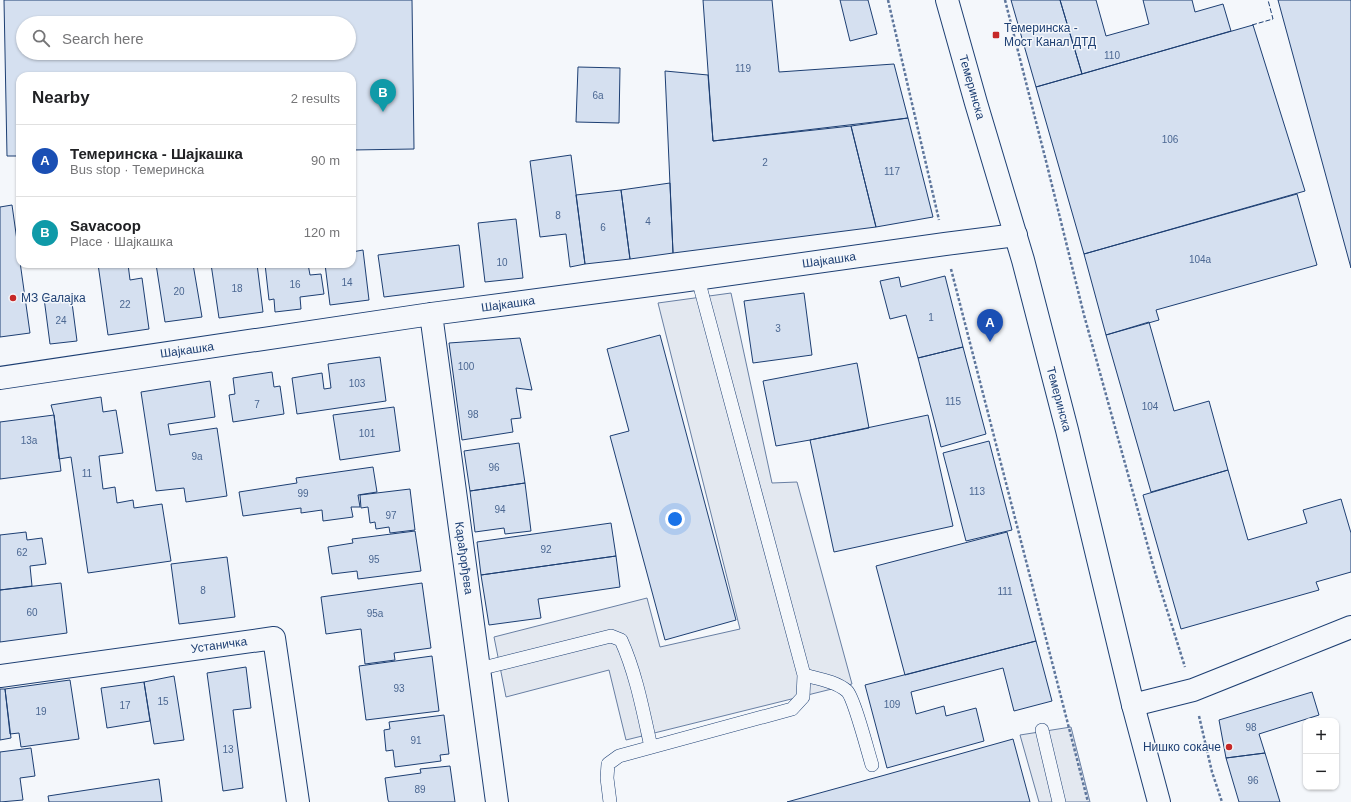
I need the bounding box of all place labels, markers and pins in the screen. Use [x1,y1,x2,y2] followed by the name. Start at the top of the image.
[1004,21,1096,49] place label: Темеринска - Мост Канал ДТД
[991,30,1001,40] marker: Темеринска - Мост Канал ДТД
[370,79,396,112] pin: B
[21,291,86,305] place label: МЗ Салајка
[8,293,18,303] marker: МЗ Салајка
[977,309,1003,342] pin: A
[1143,740,1221,754] place label: Нишко сокаче
[1224,742,1234,752] marker: Нишко сокаче

